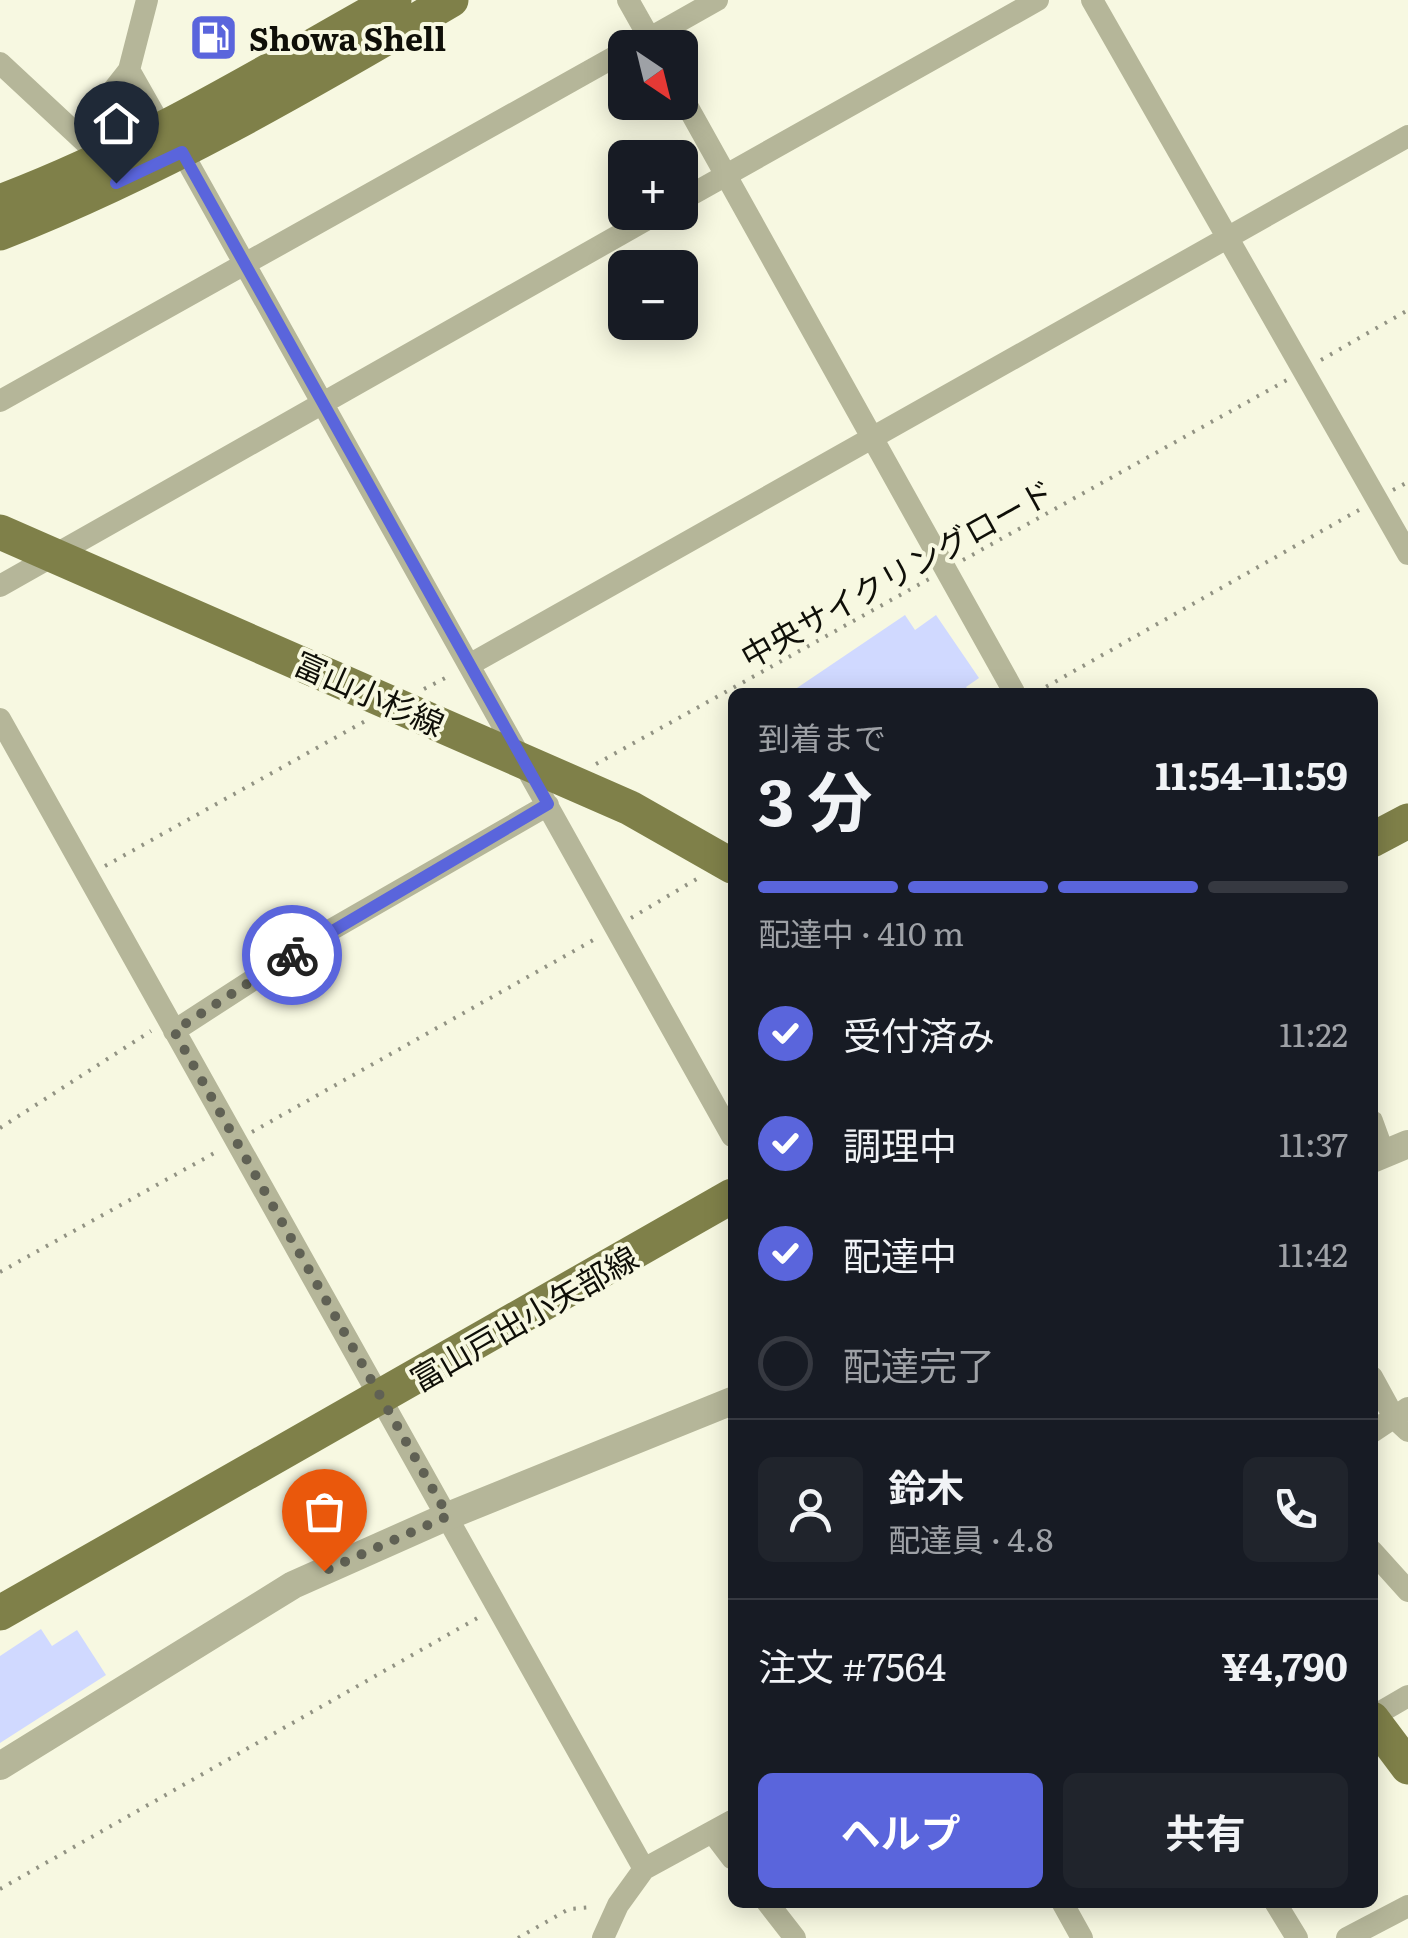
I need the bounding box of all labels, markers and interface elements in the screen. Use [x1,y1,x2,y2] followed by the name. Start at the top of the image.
[188,11,240,63] fuel station icon: Showa Shell
[249,13,446,61] place label: Showa Shell
[608,30,698,120] north arrow
[608,30,698,340] map controls
[74,81,159,184] pin
[89,96,144,151] icon: home
[608,140,698,230] button: +
[608,250,698,340] button: −
[731,466,1061,678] street label: 中央サイクリングロード
[287,638,453,746] street label: 富山小杉線
[758,712,886,760] text: 到着まで
[1155,745,1348,802] text: 11:54–11:59
[758,749,872,846] text: 3 分
[242,905,342,1005] courier
[758,908,964,956] text: 配達中 · 410 m
[265,928,320,983] icon: bike
[843,1005,995,1062] text: 受付済み
[758,1006,813,1061] icon: check
[1279,1009,1348,1057] text: 11:22
[843,1115,957,1172] text: 調理中
[758,1116,813,1171] icon: check
[1279,1119,1348,1167] text: 11:37
[843,1225,957,1282] text: 配達中
[758,1226,813,1281] icon: check
[1278,1229,1348,1277] text: 11:42
[400,1232,646,1402] street label: 富山戸出小矢部線
[843,1335,995,1392] text: 配達完了
[758,1457,863,1562] button: person
[888,1457,964,1514] text: 鈴木
[1243,1457,1348,1562] button: phone
[282,1469,367,1572] pin
[297,1484,352,1539] icon: bag
[888,1514,1053,1562] text: 配達員 · 4.8
[758,1636,946,1693] text: 注文 #7564
[1221,1636,1348,1693] text: ¥4,790
[758,1773,1043,1888] button: ヘルプ
[1063,1773,1348,1888] button: 共有

